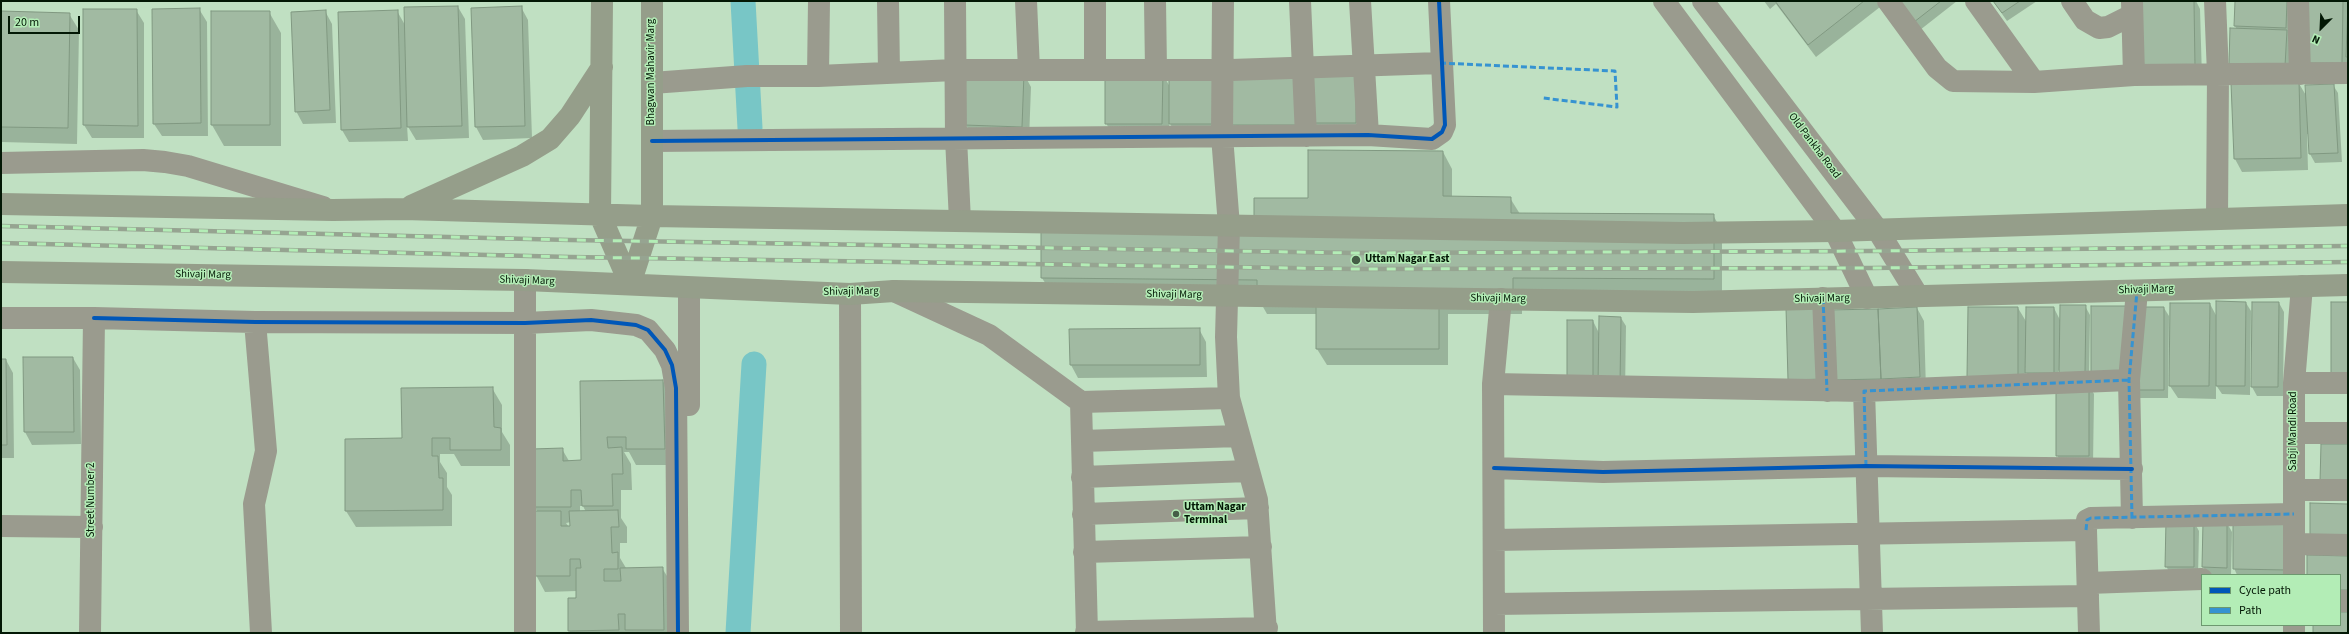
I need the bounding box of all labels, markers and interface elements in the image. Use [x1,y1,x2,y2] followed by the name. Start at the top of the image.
[10,8,82,34] scale bar
[2301,8,2341,48] north arrow
[15,14,39,31] text: 20 m
[645,19,659,125] street label: Bhagwan Mahavir Marg
[2310,31,2322,48] text: N
[1785,111,1843,181] street label: Old Pankha Road
[1365,253,1450,267] place label: Uttam Nagar East
[1350,254,1362,266] marker: Uttam Nagar East
[175,268,231,282] street label: Shivaji Marg
[499,273,555,289] street label: Shivaji Marg
[2118,282,2174,298] street label: Shivaji Marg
[823,285,879,299] street label: Shivaji Marg
[1146,288,1202,302] street label: Shivaji Marg
[1470,292,1526,306] street label: Shivaji Marg
[1794,292,1850,306] street label: Shivaji Marg
[2287,391,2301,471] street label: Sabji Mandi Road
[85,462,99,538] street label: Street Number 2
[1184,501,1246,527] place label: Uttam Nagar Terminal
[1171,509,1181,519] marker: Uttam Nagar Terminal
[2201,574,2341,626] legend
[2239,582,2291,599] text: Cycle path
[2239,602,2262,619] text: Path

